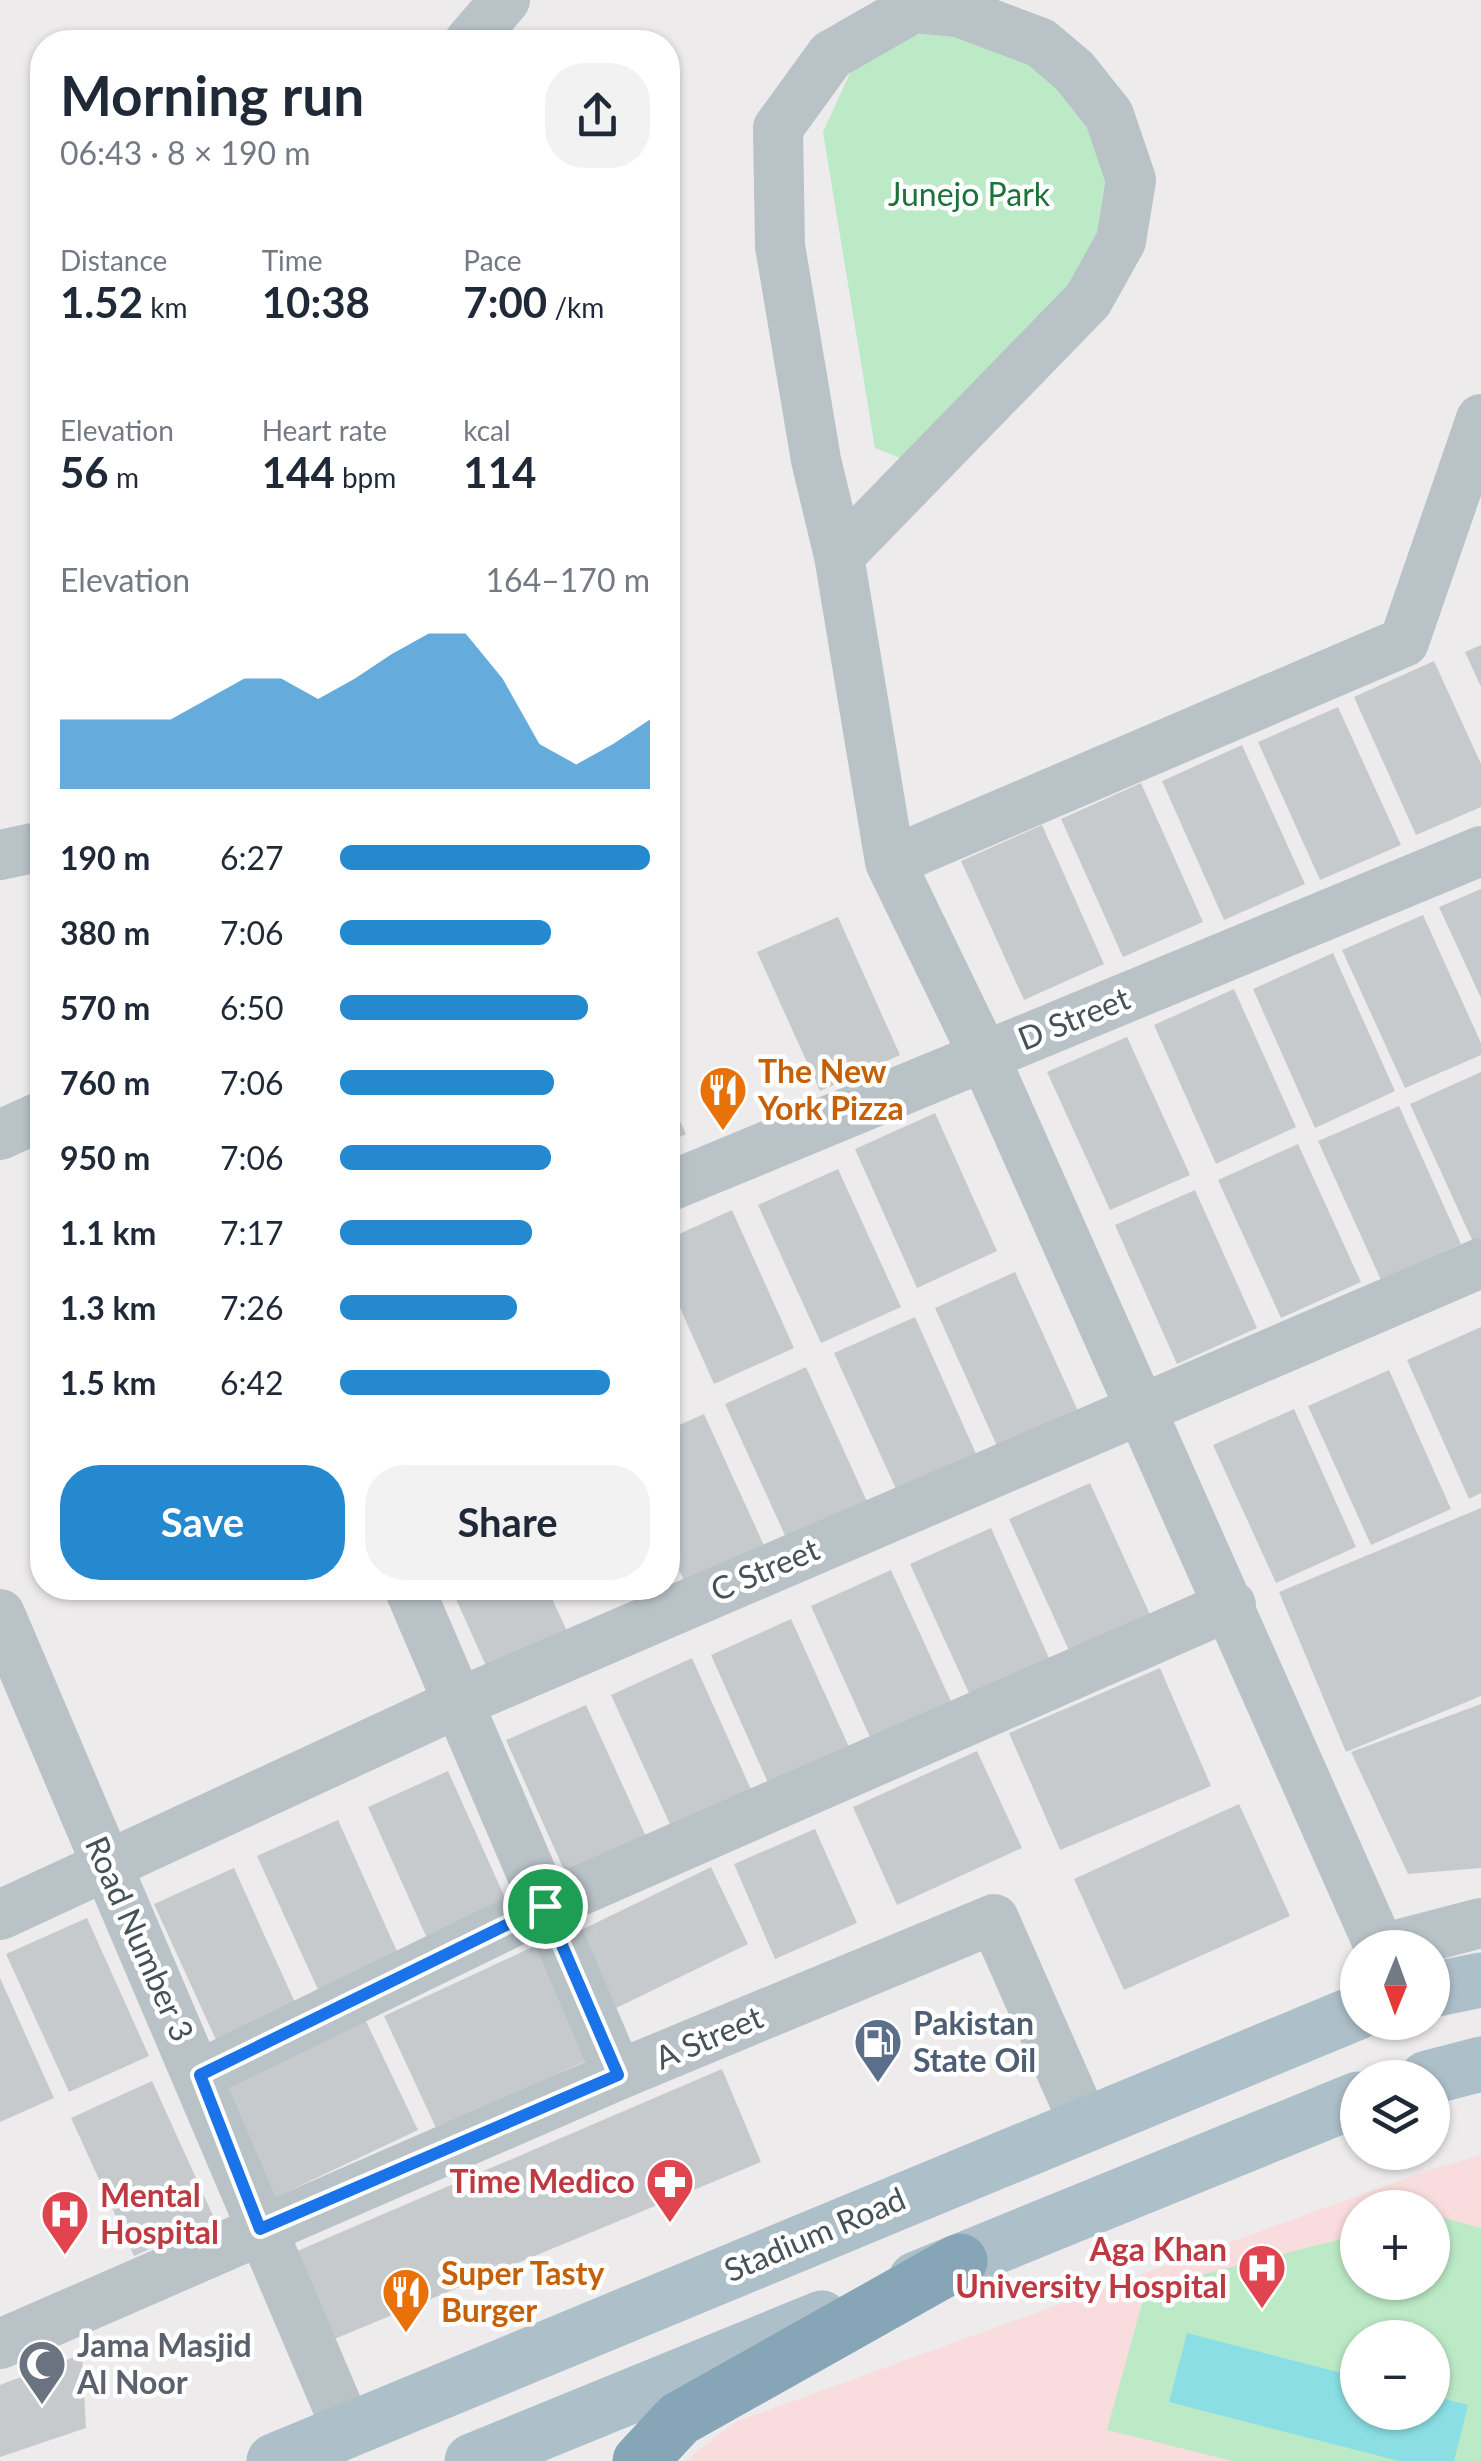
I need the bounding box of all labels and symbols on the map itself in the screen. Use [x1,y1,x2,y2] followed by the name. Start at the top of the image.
[888,174,1051,213] park label: Junejo Park
[1012,977,1135,1058] street label: D Street
[757,1051,904,1127] place label: The New York Pizza
[697,1064,749,1132] restaurant icon: The New York Pizza
[704,1528,825,1609] street label: C Street
[78,1830,203,2047] street label: Road Number 3
[503,1864,588,1949] pin
[1340,1930,1450,2040] north arrow
[649,1996,769,2077] street label: A Street
[913,2003,1036,2079] place label: Pakistan State Oil
[852,2016,904,2084] fuel station icon: Pakistan State Oil
[644,2156,696,2224] pharmacy icon: Time Medico
[450,2161,635,2200] place label: Time Medico
[100,2175,219,2251] place label: Mental Hospital
[718,2178,911,2289] street label: Stadium Road
[39,2188,91,2256] hospital icon: Mental Hospital
[955,2229,1227,2305] place label: Aga Khan University Hospital
[1236,2242,1288,2310] hospital icon: Aga Khan University Hospital
[441,2253,605,2329] place label: Super Tasty Burger
[380,2266,432,2334] restaurant icon: Super Tasty Burger
[76,2325,252,2401] place label: Jama Masjid Al Noor
[16,2338,68,2406] mosque icon: Jama Masjid Al Noor

